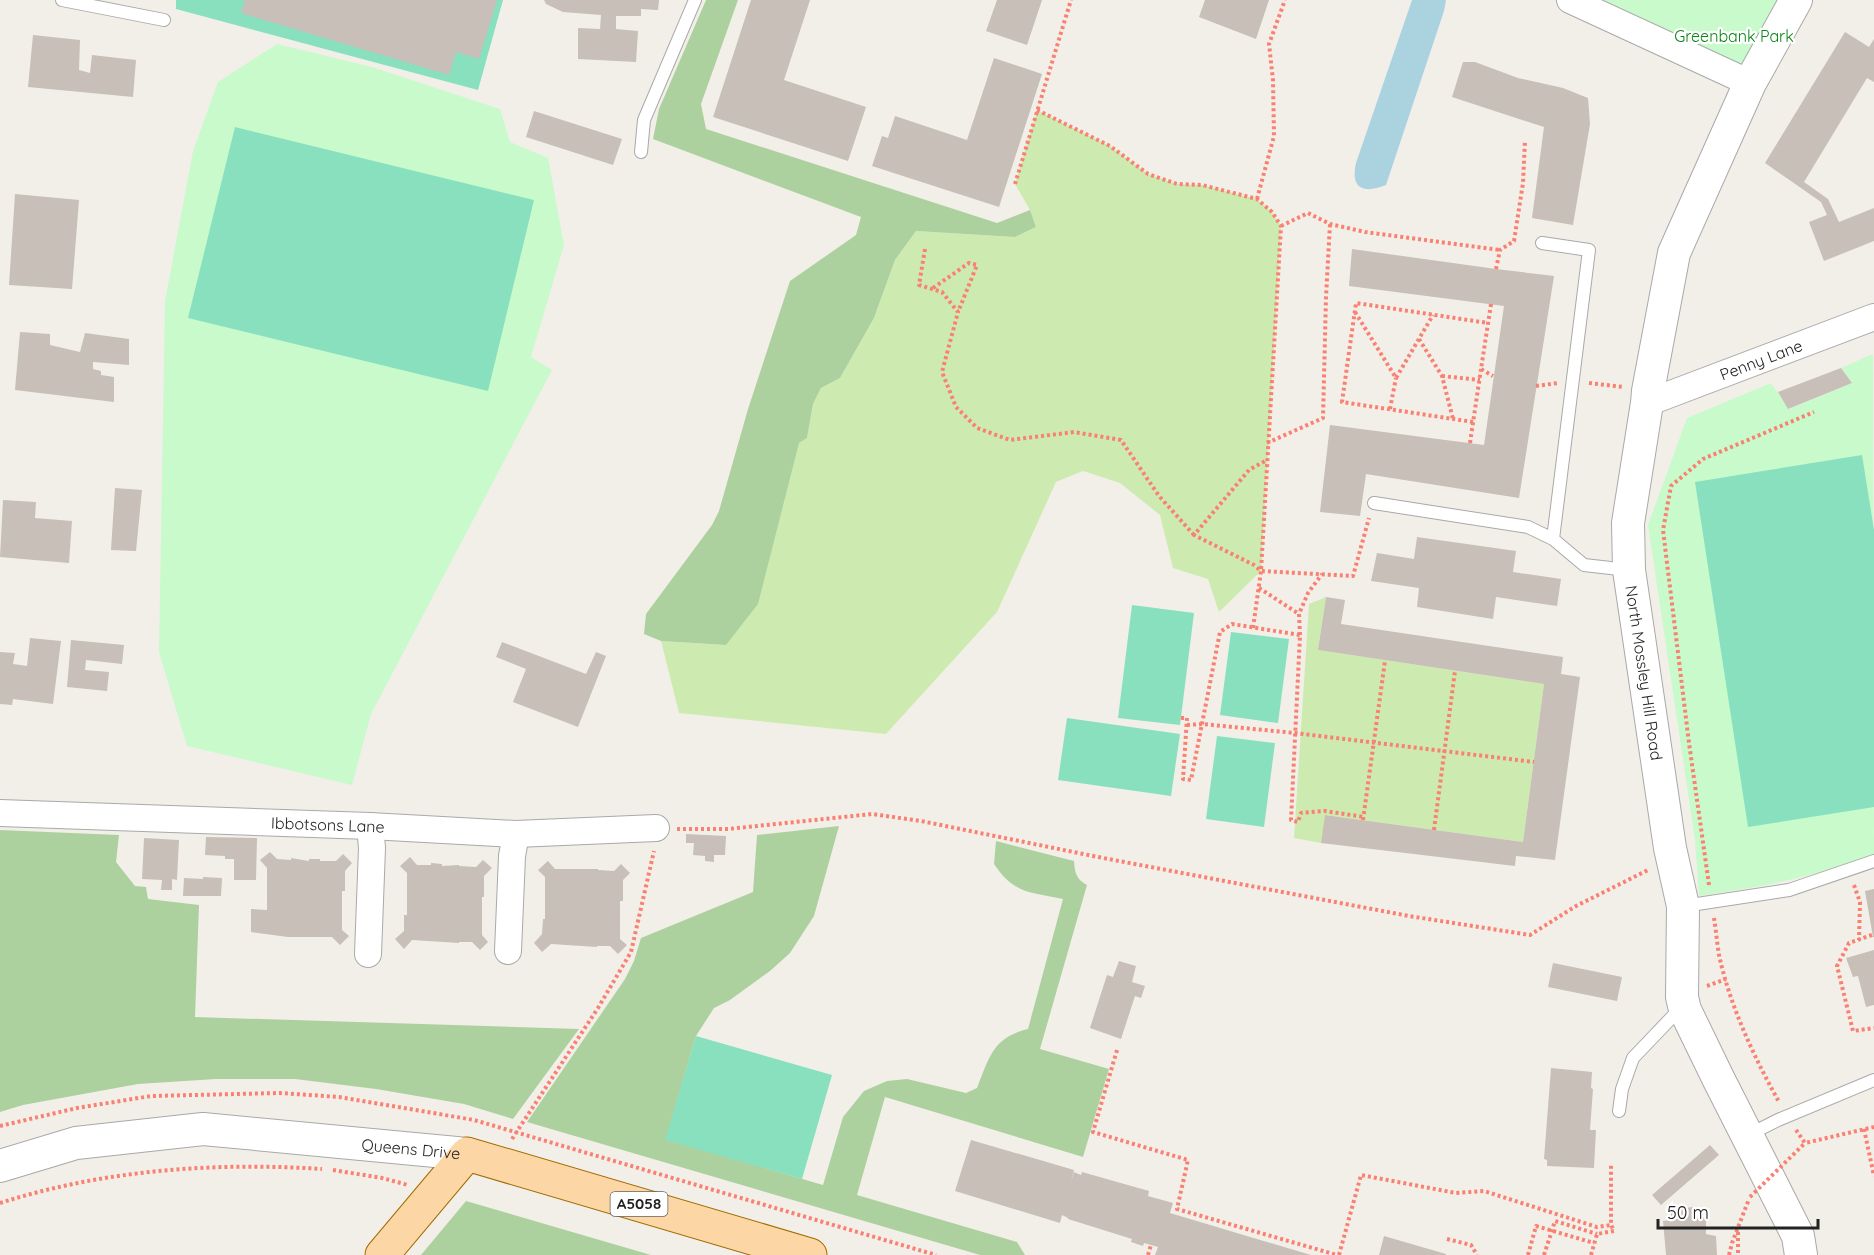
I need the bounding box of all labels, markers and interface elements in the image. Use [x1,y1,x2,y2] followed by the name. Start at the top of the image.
[1674,26,1794,46] park label: Greenbank Park
[1717,335,1805,385] street label: Penny Lane
[1621,584,1667,762] street label: North Mossley Hill Road
[271,813,385,837] street label: Ibbotsons Lane
[361,1134,461,1163] street label: Queens Drive
[610,1192,668,1216] road number: A5058
[1658,1192,1818,1230] scale bar
[1667,1201,1709,1224] text: 50 m

